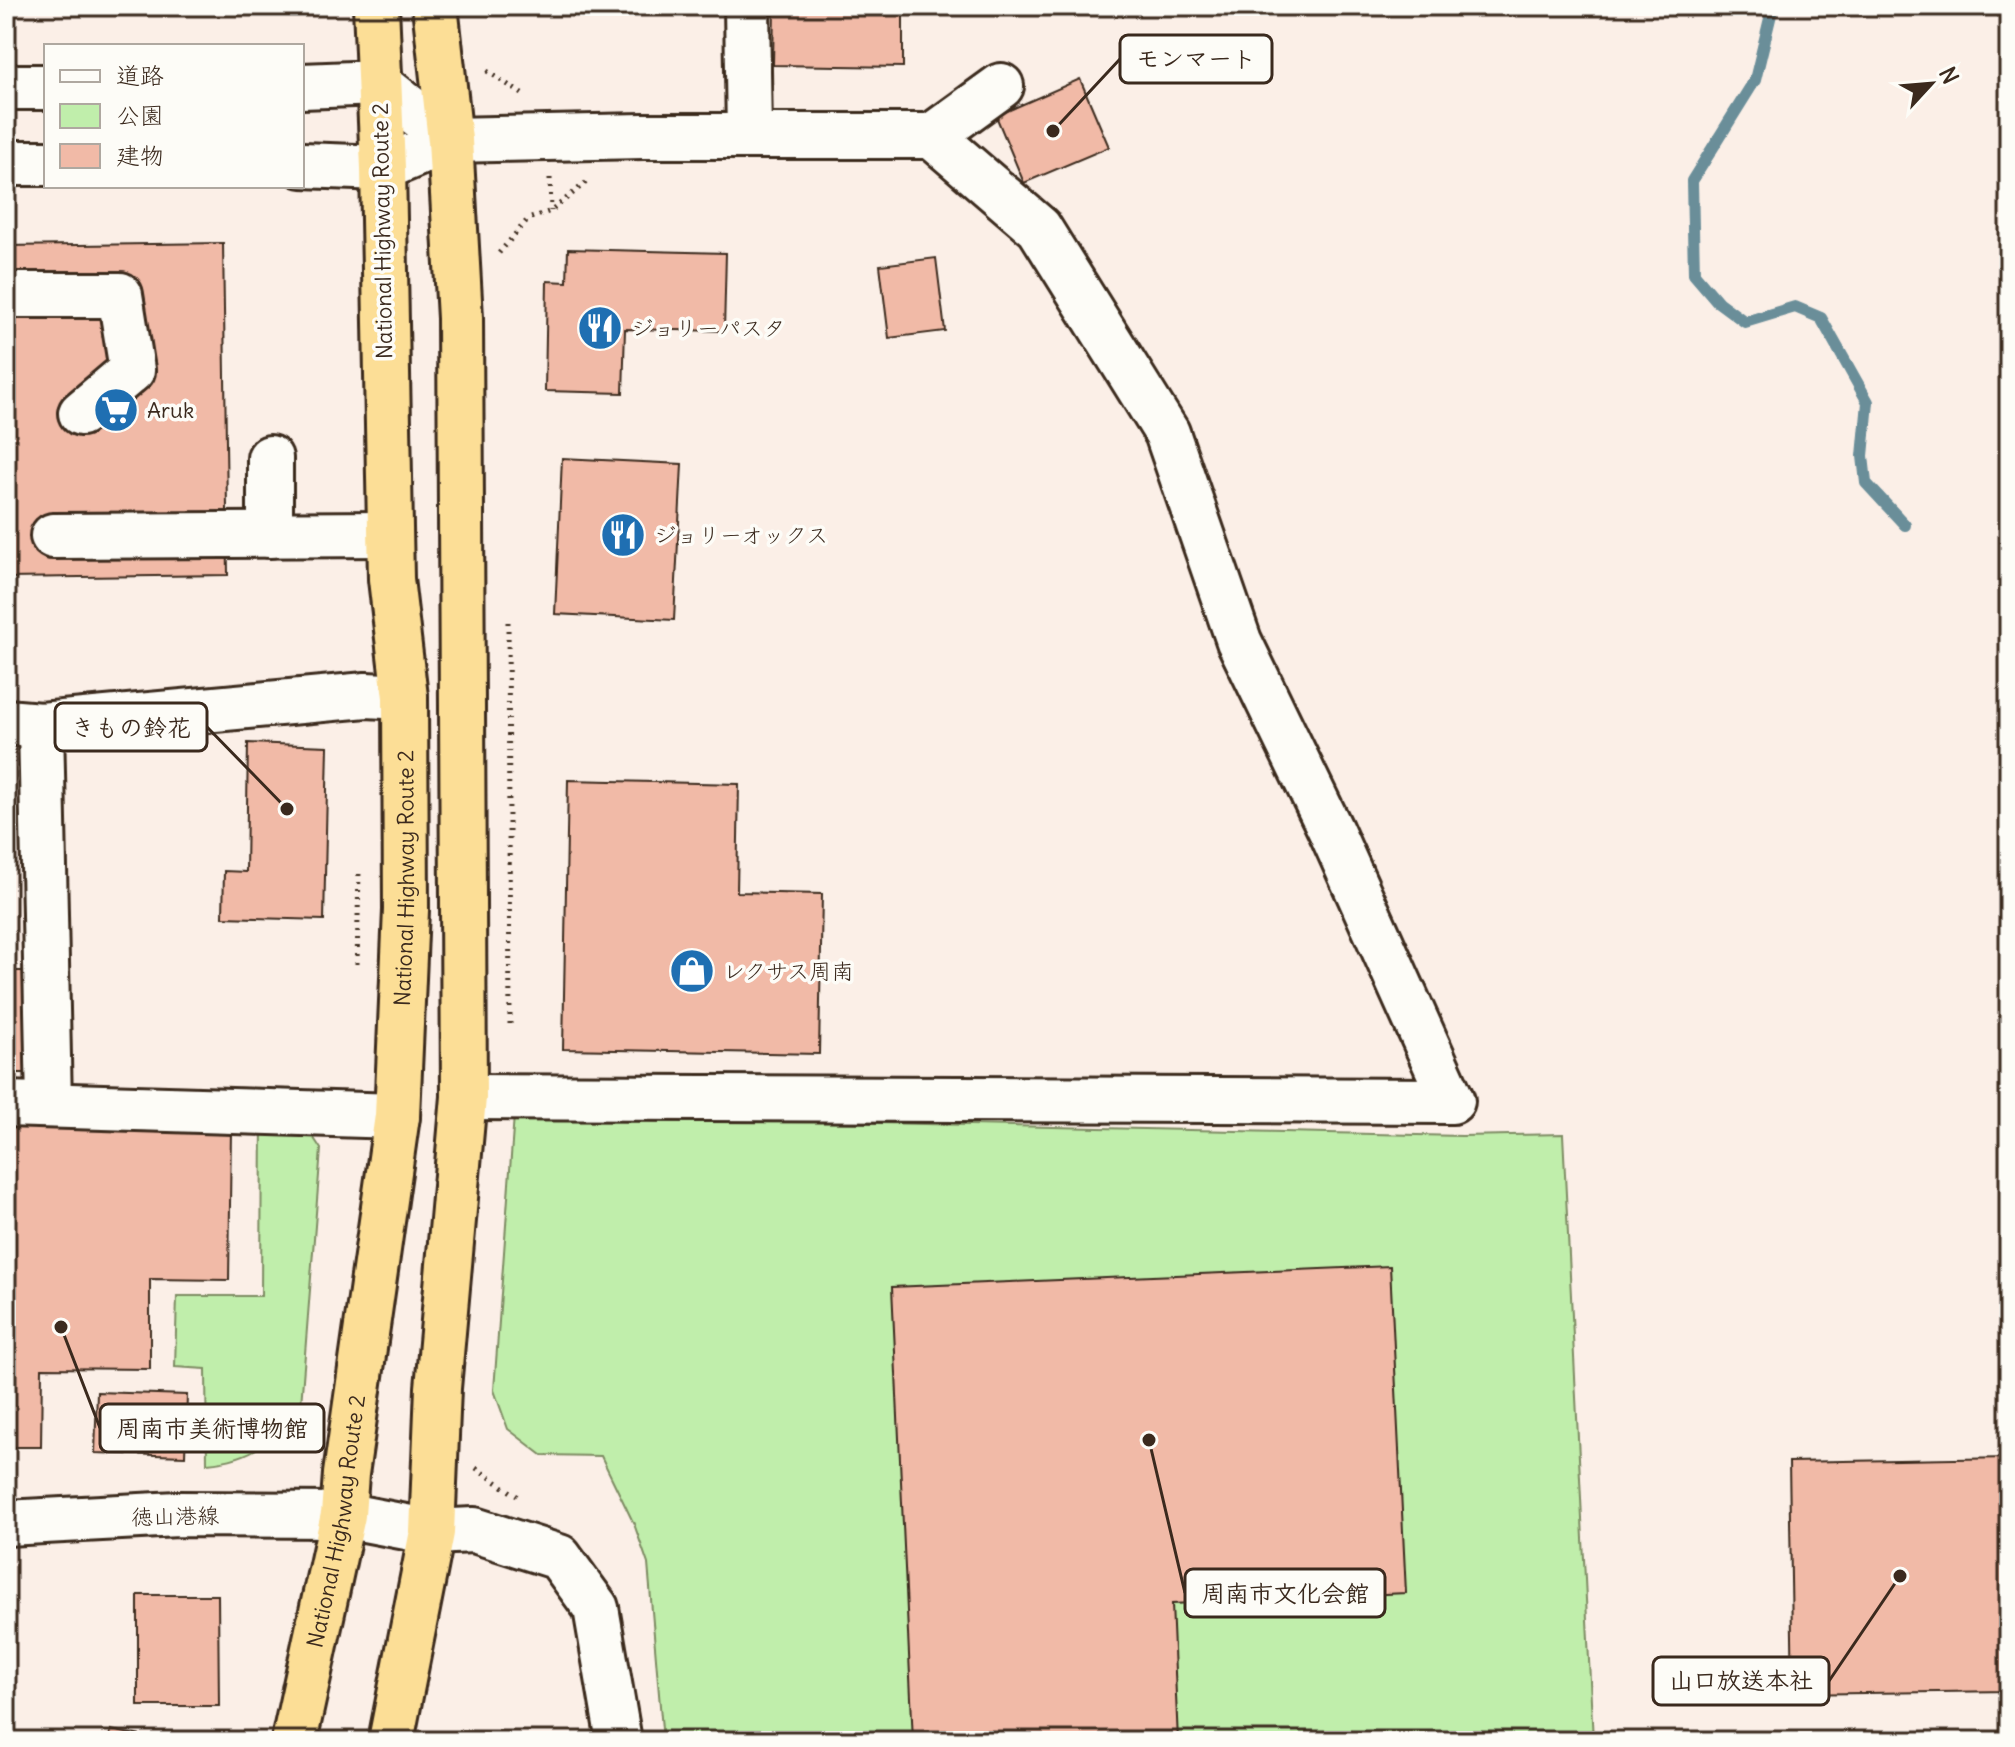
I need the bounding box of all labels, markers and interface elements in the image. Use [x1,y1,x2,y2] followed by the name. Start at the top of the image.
[1120,35,1272,83] callout: モンマート
[1136,43,1256,73] text: モンマート
[44,44,304,188] legend
[1891,44,1971,124] north arrow
[116,60,164,90] text: 道路
[1933,62,1965,88] text: N
[116,100,164,130] text: 公園
[366,103,398,359] street label: National Highway Route 2
[116,140,164,170] text: 建物
[576,304,624,352] restaurant icon: ジョリーパスタ
[631,314,785,342] place label: ジョリーパスタ
[92,386,140,434] supermarket icon: Aruk
[147,396,194,424] place label: Aruk
[599,511,647,559] restaurant icon: ジョリーオックス
[654,521,828,549] place label: ジョリーオックス
[55,703,207,751] callout: きもの鈴花
[71,712,191,742] text: きもの鈴花
[388,750,420,1007] street label: National Highway Route 2
[668,947,716,995] shop icon: レクサス周南
[723,957,853,985] place label: レクサス周南
[301,1393,371,1650] street label: National Highway Route 2
[100,1404,324,1452] callout: 周南市美術博物館
[116,1413,308,1443] text: 周南市美術博物館
[131,1501,219,1531] street label: 徳山港線
[1185,1569,1385,1617] callout: 周南市文化会館
[1201,1578,1369,1608] text: 周南市文化会館
[1653,1657,1829,1705] callout: 山口放送本社
[1669,1665,1813,1695] text: 山口放送本社

